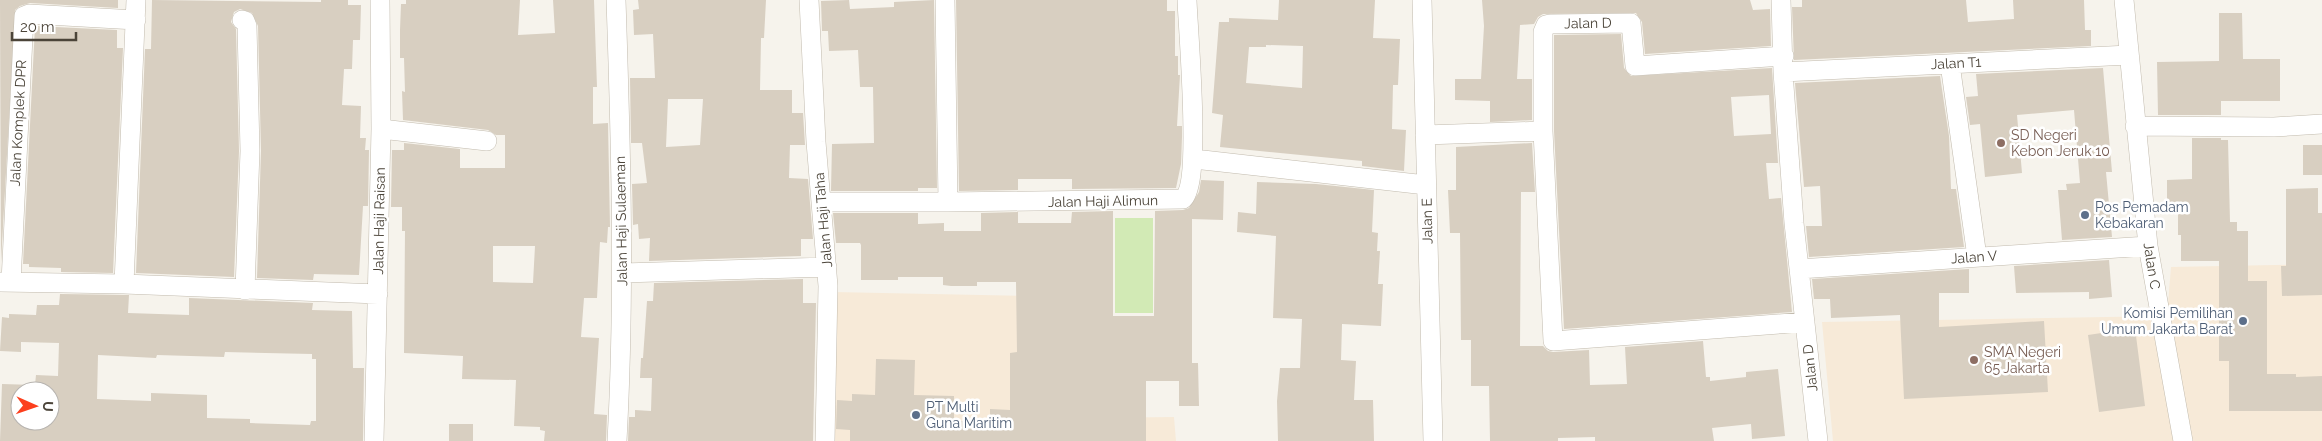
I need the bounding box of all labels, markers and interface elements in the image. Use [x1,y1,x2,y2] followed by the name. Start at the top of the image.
[12,10,76,42] scale bar
[1564,15,1612,31] street label: Jalan D
[20,18,55,36] text: 20 m
[1930,54,1982,72] street label: Jalan T1
[7,59,29,187] street label: Jalan Komplek DPR
[2011,127,2110,159] place label: SD Negeri Kebon Jeruk 10
[1995,137,2007,149] marker: SD Negeri Kebon Jeruk 10
[612,156,630,286] street label: Jalan Haji Sulaeman
[370,167,388,275] street label: Jalan Haji Raisan
[811,172,835,268] street label: Jalan Haji Taha
[1048,192,1158,210] street label: Jalan Haji Alimun
[1419,198,1435,244] street label: Jalan E
[2095,199,2189,231] place label: Pos Pemadam Kebakaran
[2079,209,2091,221] marker: Pos Pemadam Kebakaran
[2140,242,2164,291] street label: Jalan C
[1950,247,1998,267] street label: Jalan V
[2101,305,2233,337] place label: Komisi Pemilihan Umum Jakarta Barat
[2237,315,2249,327] marker: Komisi Pemilihan Umum Jakarta Barat
[1800,344,1820,392] street label: Jalan D
[1984,344,2061,376] place label: SMA Negeri 65 Jakarta
[1968,354,1980,366] marker: SMA Negeri 65 Jakarta
[10,381,60,431] north arrow
[926,399,1012,431] place label: PT Multi Guna Maritim
[40,401,56,412] text: U
[910,409,922,421] marker: PT Multi Guna Maritim

